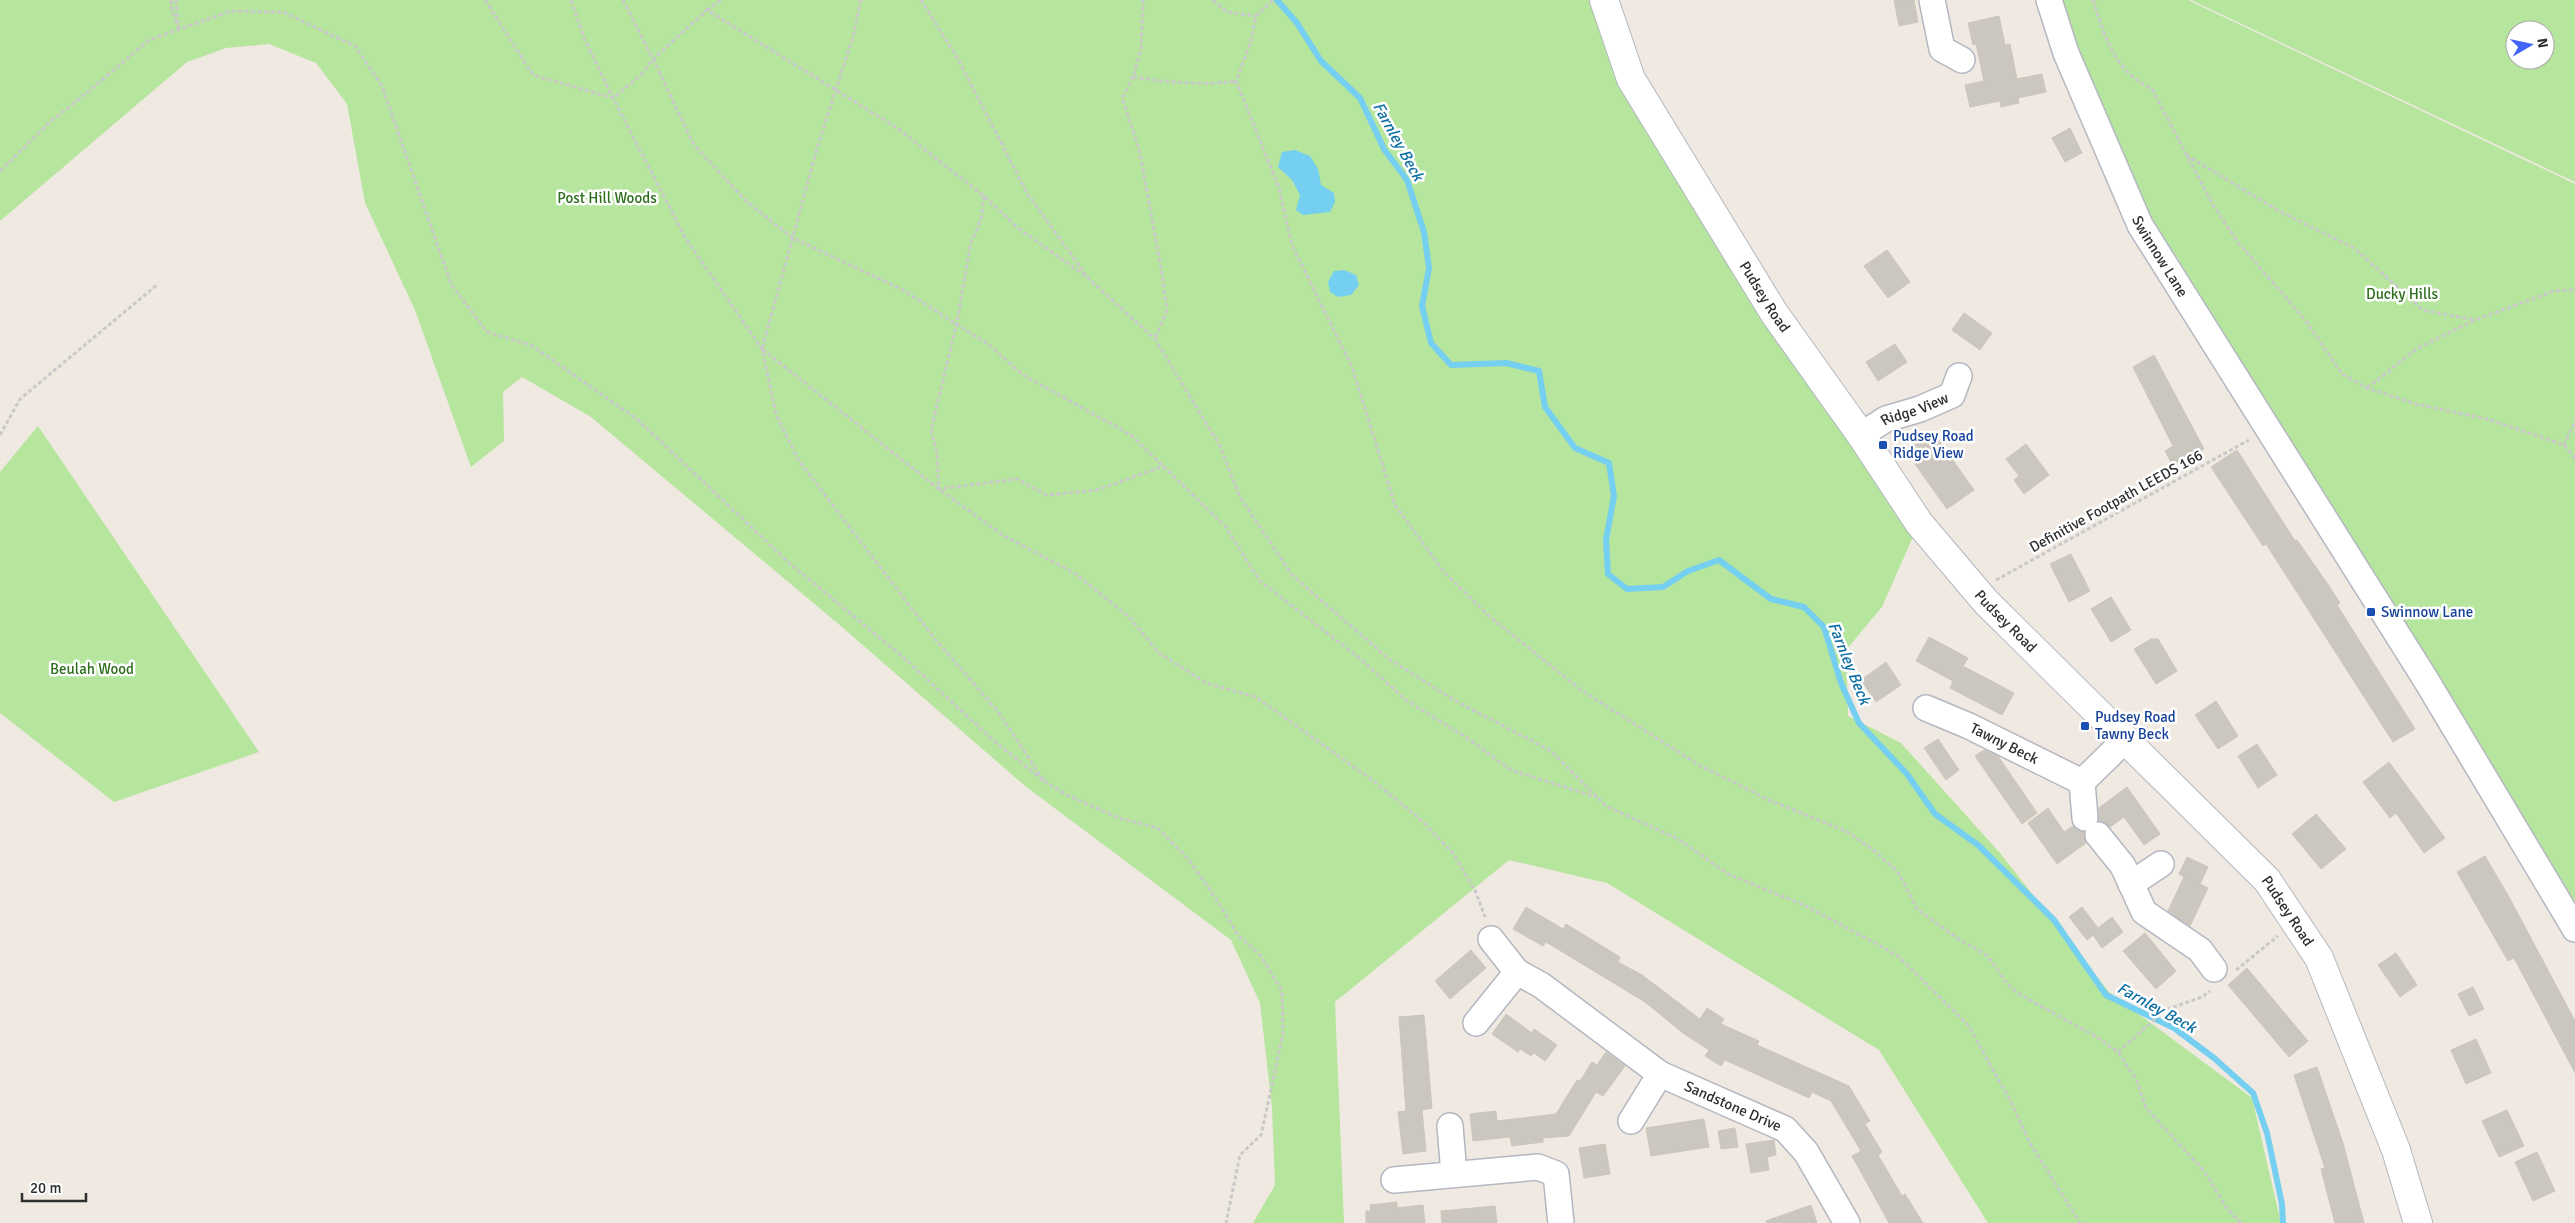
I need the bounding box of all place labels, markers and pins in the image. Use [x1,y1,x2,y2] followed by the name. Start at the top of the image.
[1893,427,1974,462] place label: Pudsey Road Ridge View
[1877,439,1889,451] marker: Pudsey Road Ridge View
[2381,603,2473,621] place label: Swinnow Lane
[2365,606,2377,618] marker: Swinnow Lane
[2095,708,2176,743] place label: Pudsey Road Tawny Beck
[2079,720,2091,732] marker: Pudsey Road Tawny Beck

